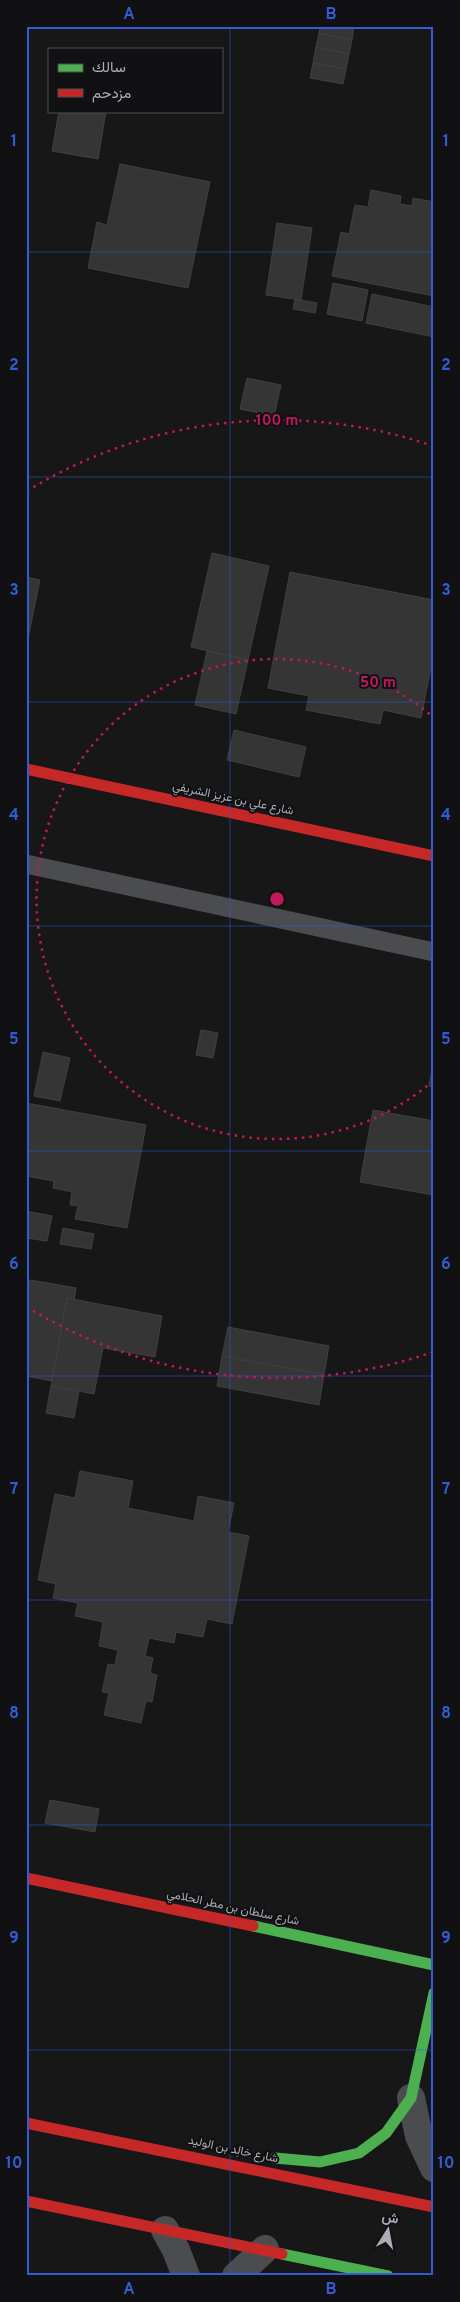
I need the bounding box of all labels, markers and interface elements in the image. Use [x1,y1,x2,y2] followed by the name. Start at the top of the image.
[123,5,135,25] text: A
[325,5,337,25] text: B
[48,48,222,112] legend
[92,59,126,78] text: سالك
[92,85,131,104] text: مزدحم
[11,132,17,152] text: 1
[443,132,449,152] text: 1
[9,356,19,376] text: 2
[441,356,451,376] text: 2
[256,412,298,431] text: 100 m
[9,581,19,601] text: 3
[441,581,451,601] text: 3
[360,674,396,693] text: 50 m
[171,778,295,821] street label: شارع علي بن عزيز الشريفي
[9,806,19,826] text: 4
[441,806,451,826] text: 4
[268,890,286,908] centre of rings
[9,1030,19,1050] text: 5
[441,1030,451,1050] text: 5
[9,1255,19,1275] text: 6
[441,1255,451,1275] text: 6
[10,1480,18,1500] text: 7
[442,1480,450,1500] text: 7
[9,1704,19,1724] text: 8
[441,1704,451,1724] text: 8
[165,1886,301,1931] street label: شارع سلطان بن مطر الحلامي
[9,1929,19,1949] text: 9
[441,1929,451,1949] text: 9
[187,2133,279,2167] street label: شارع خالِد بن الوليد
[6,2154,22,2174] text: 10
[438,2154,454,2174] text: 10
[362,2204,412,2254] north arrow
[380,2209,400,2229] text: ش
[123,2280,135,2300] text: A
[325,2280,337,2300] text: B

